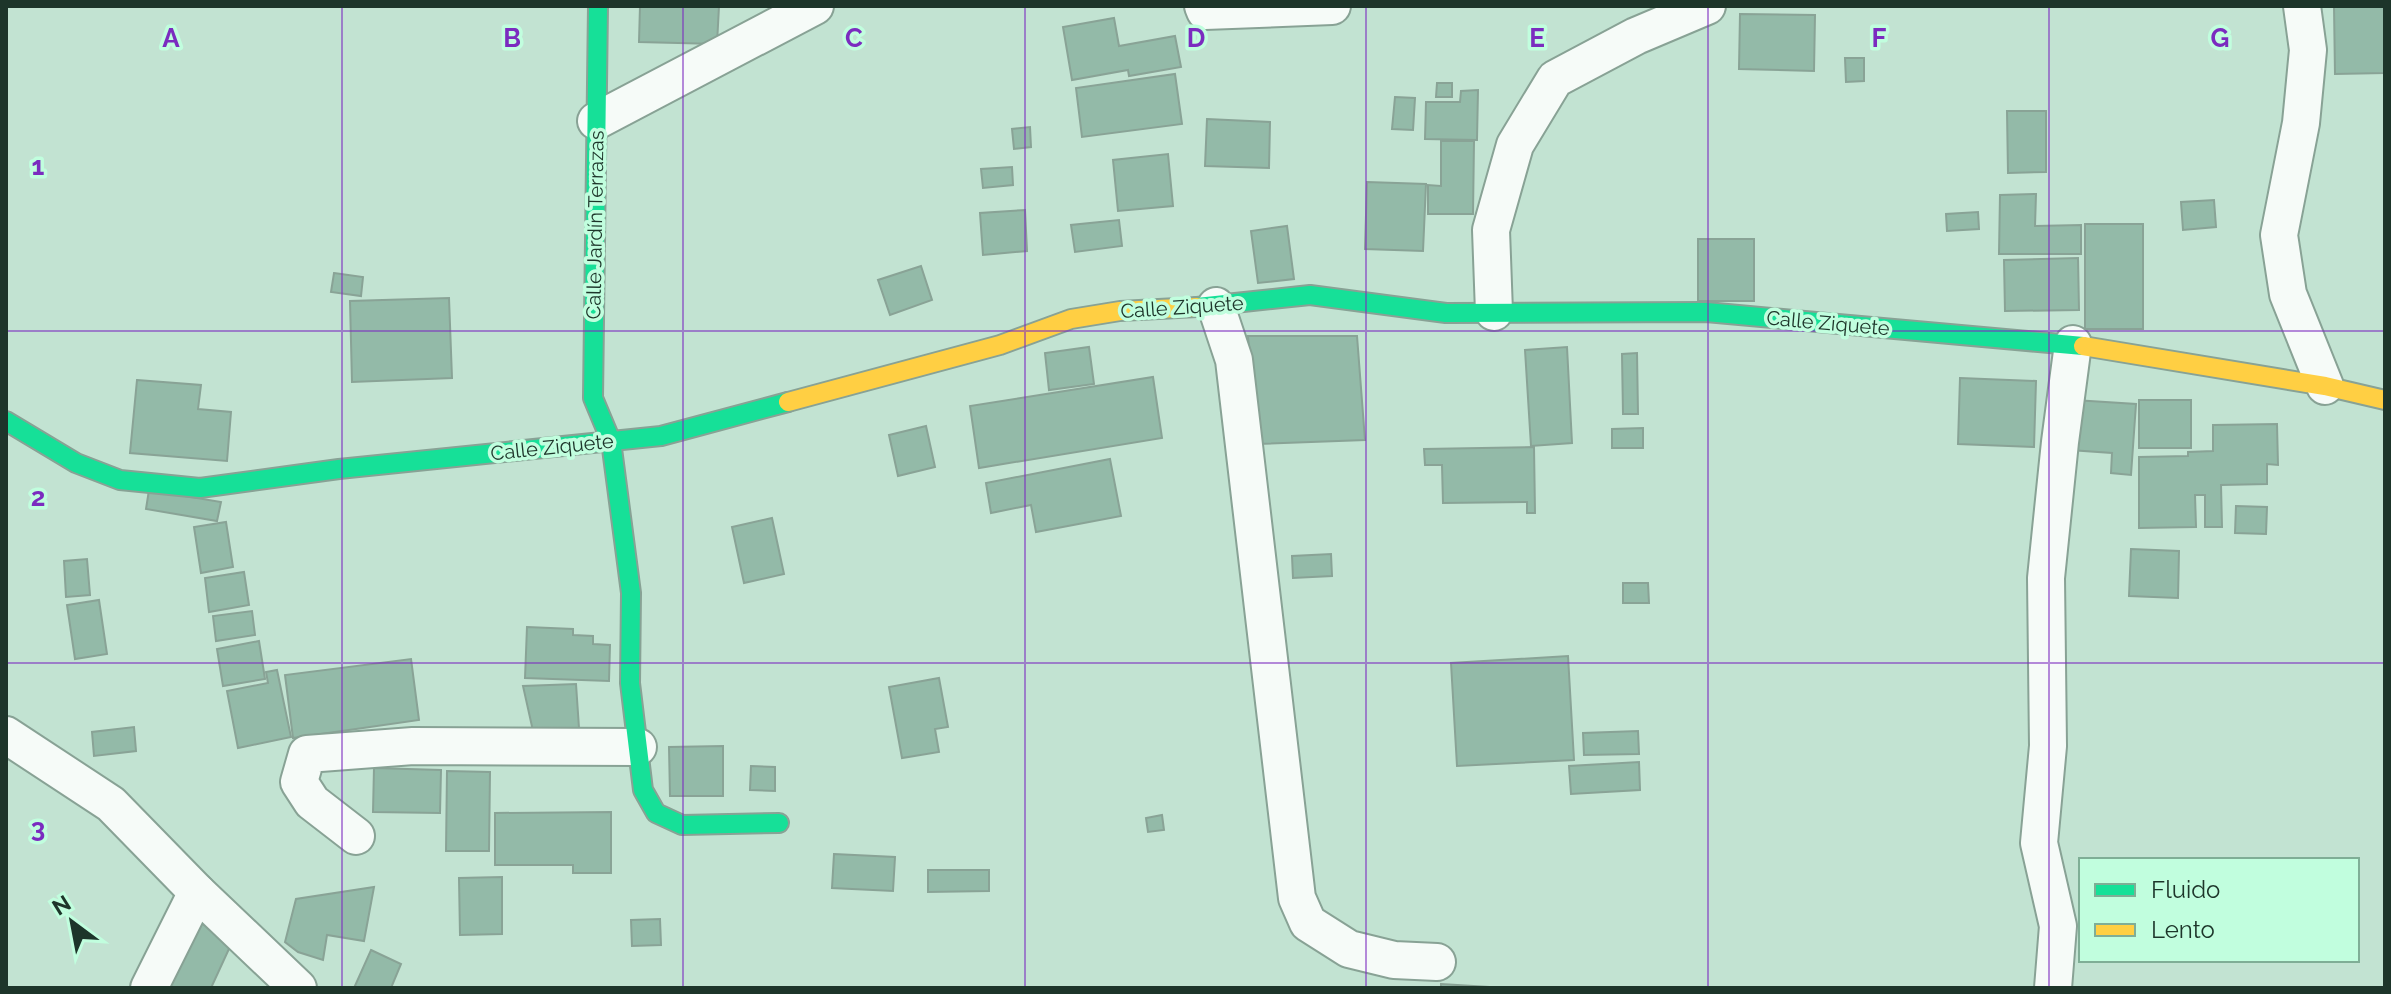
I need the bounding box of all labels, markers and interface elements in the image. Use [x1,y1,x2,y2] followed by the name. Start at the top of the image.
[162,23,180,53] text: A
[503,23,521,53] text: B
[845,23,863,53] text: C
[1187,23,1205,53] text: D
[1529,23,1545,53] text: E
[1872,23,1887,53] text: F
[2211,23,2229,53] text: G
[581,130,609,320] street label: Calle Jardín Terrazas
[32,151,45,181] text: 1
[1120,291,1245,323] street label: Calle Ziquete
[1765,306,1891,340] street label: Calle Ziquete
[489,429,615,465] street label: Calle Ziquete
[31,482,45,512] text: 2
[31,813,45,843] text: 3
[2079,858,2359,962] legend
[2151,875,2220,904] text: Fluido
[32,882,112,962] north arrow
[47,890,75,921] text: N
[2151,915,2215,944] text: Lento

